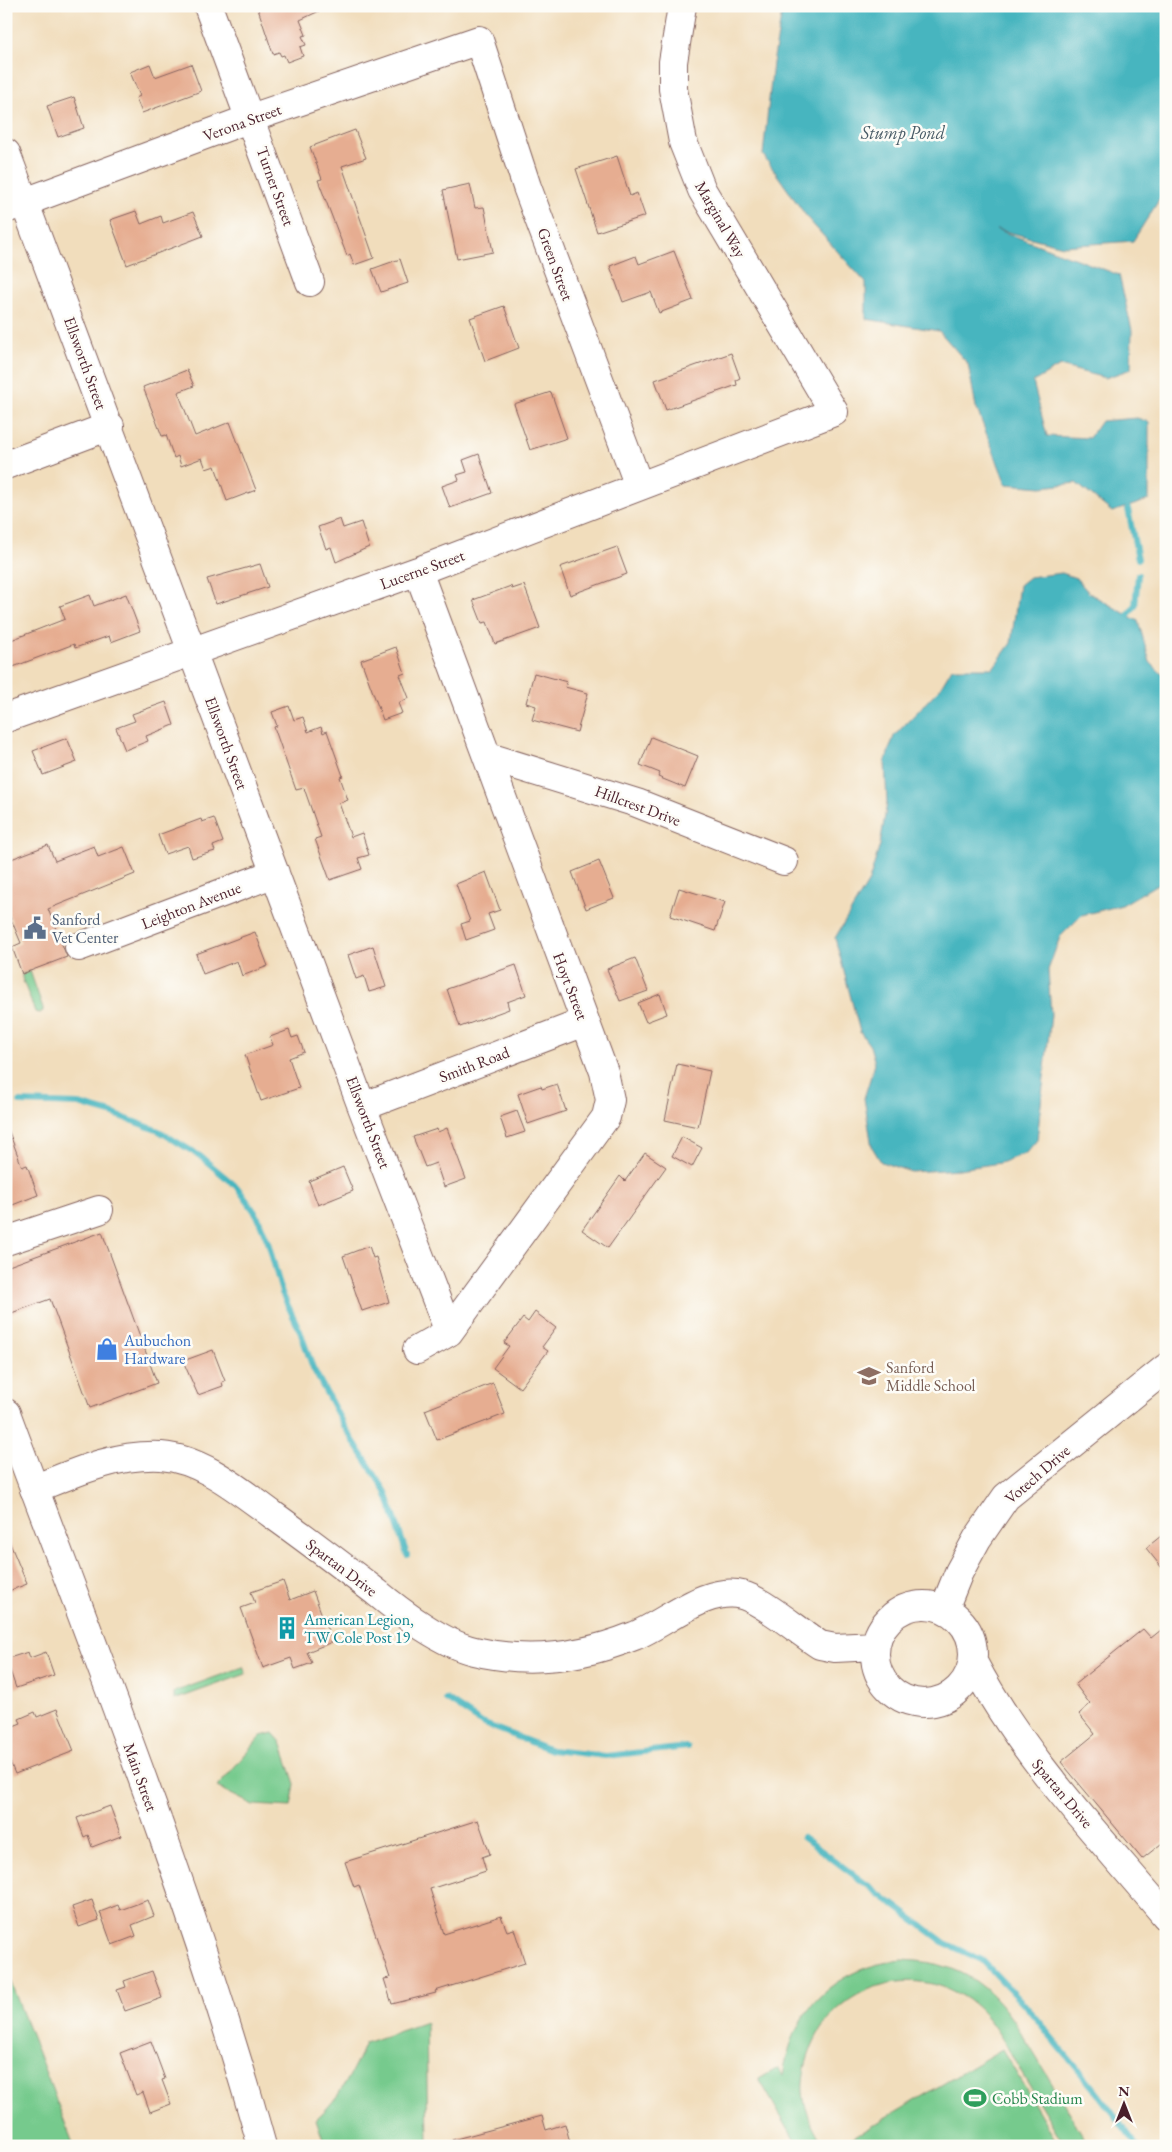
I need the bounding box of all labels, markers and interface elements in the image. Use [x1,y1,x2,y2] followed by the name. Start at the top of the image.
[200,99,284,146] street label: Verona Street
[860,121,946,145] water label: Stump Pond
[251,144,300,229] street label: Turner Street
[690,177,751,262] street label: Marginal Way
[533,225,578,304] street label: Green Street
[59,314,112,412] street label: Ellsworth Street
[377,544,467,594] street label: Lucerne Street
[200,694,253,792] street label: Ellsworth Street
[592,780,684,831] street label: Hillcrest Drive
[138,877,244,934] street label: Leighton Avenue
[52,909,119,948] place label: Sanford Vet Center
[22,915,48,941] public building icon: Sanford Vet Center
[548,949,593,1023] street label: Hoyt Street
[436,1041,513,1087] street label: Smith Road
[341,1073,396,1171] street label: Ellsworth Street
[123,1330,192,1369] place label: Aubuchon Hardware
[94,1336,120,1362] shop icon: Aubuchon Hardware
[886,1357,976,1396] place label: Sanford Middle School
[856,1363,882,1389] school or university icon: Sanford Middle School
[1000,1440,1075,1509] street label: Votech Drive
[302,1534,382,1601] street label: Spartan Drive
[303,1609,414,1648] place label: American Legion, TW Cole Post 19
[274,1615,300,1641] building icon: American Legion, TW Cole Post 19
[118,1740,163,1814] street label: Main Street
[1027,1754,1098,1832] street label: Spartan Drive
[1100,2080,1150,2130] north arrow
[1118,2082,1130,2100] text: N
[962,2085,988,2111] sports icon: Cobb Stadium
[992,2088,1083,2109] place label: Cobb Stadium

